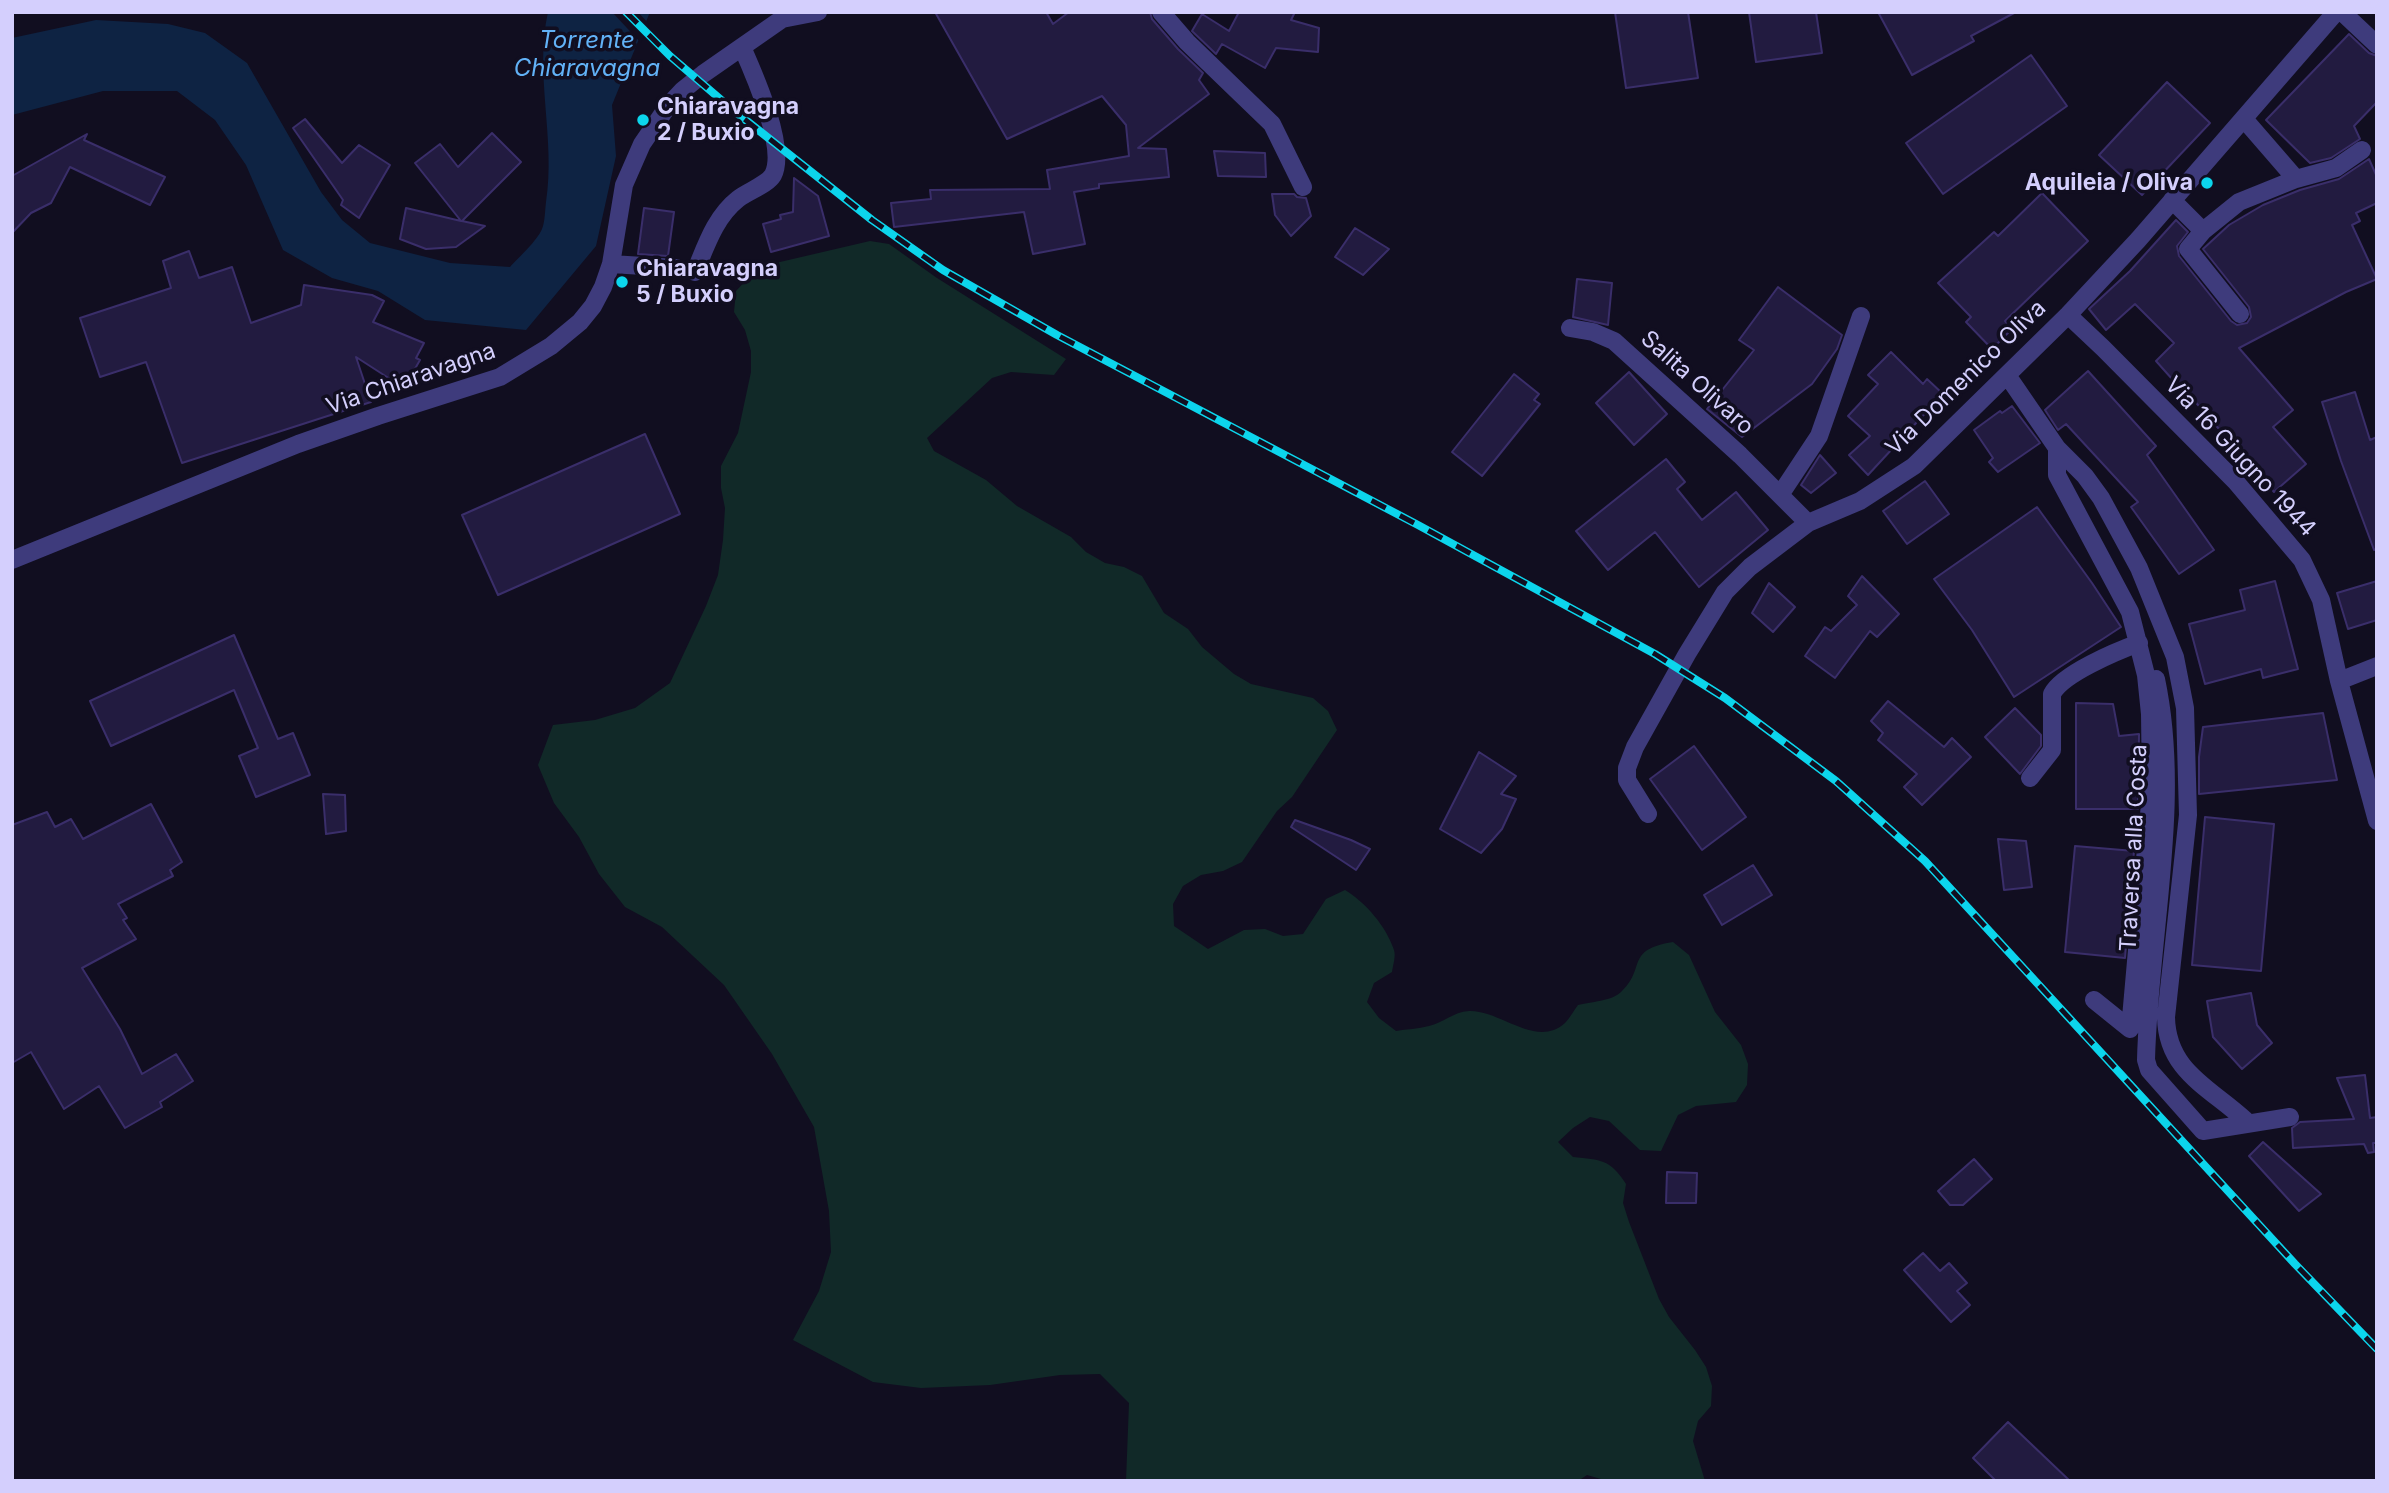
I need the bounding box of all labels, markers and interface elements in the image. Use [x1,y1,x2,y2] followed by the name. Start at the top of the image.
[514,27,660,83] water label: Torrente Chiaravagna
[657,93,799,147] place label: Chiaravagna 2 / Buxio
[635,112,651,128] marker: Chiaravagna 2 / Buxio
[2025,169,2193,197] place label: Aquileia / Oliva
[2199,175,2215,191] marker: Aquileia / Oliva
[636,255,778,309] place label: Chiaravagna 5 / Buxio
[614,274,630,290] marker: Chiaravagna 5 / Buxio
[1880,295,2052,461] street label: Via Domenico Oliva
[1635,325,1759,441] street label: Salita Olivaro
[323,337,499,421] street label: Via Chiaravagna
[2159,371,2321,543] street label: Via 16 Giugno 1944
[2115,744,2153,952] street label: Traversa alla Costa

